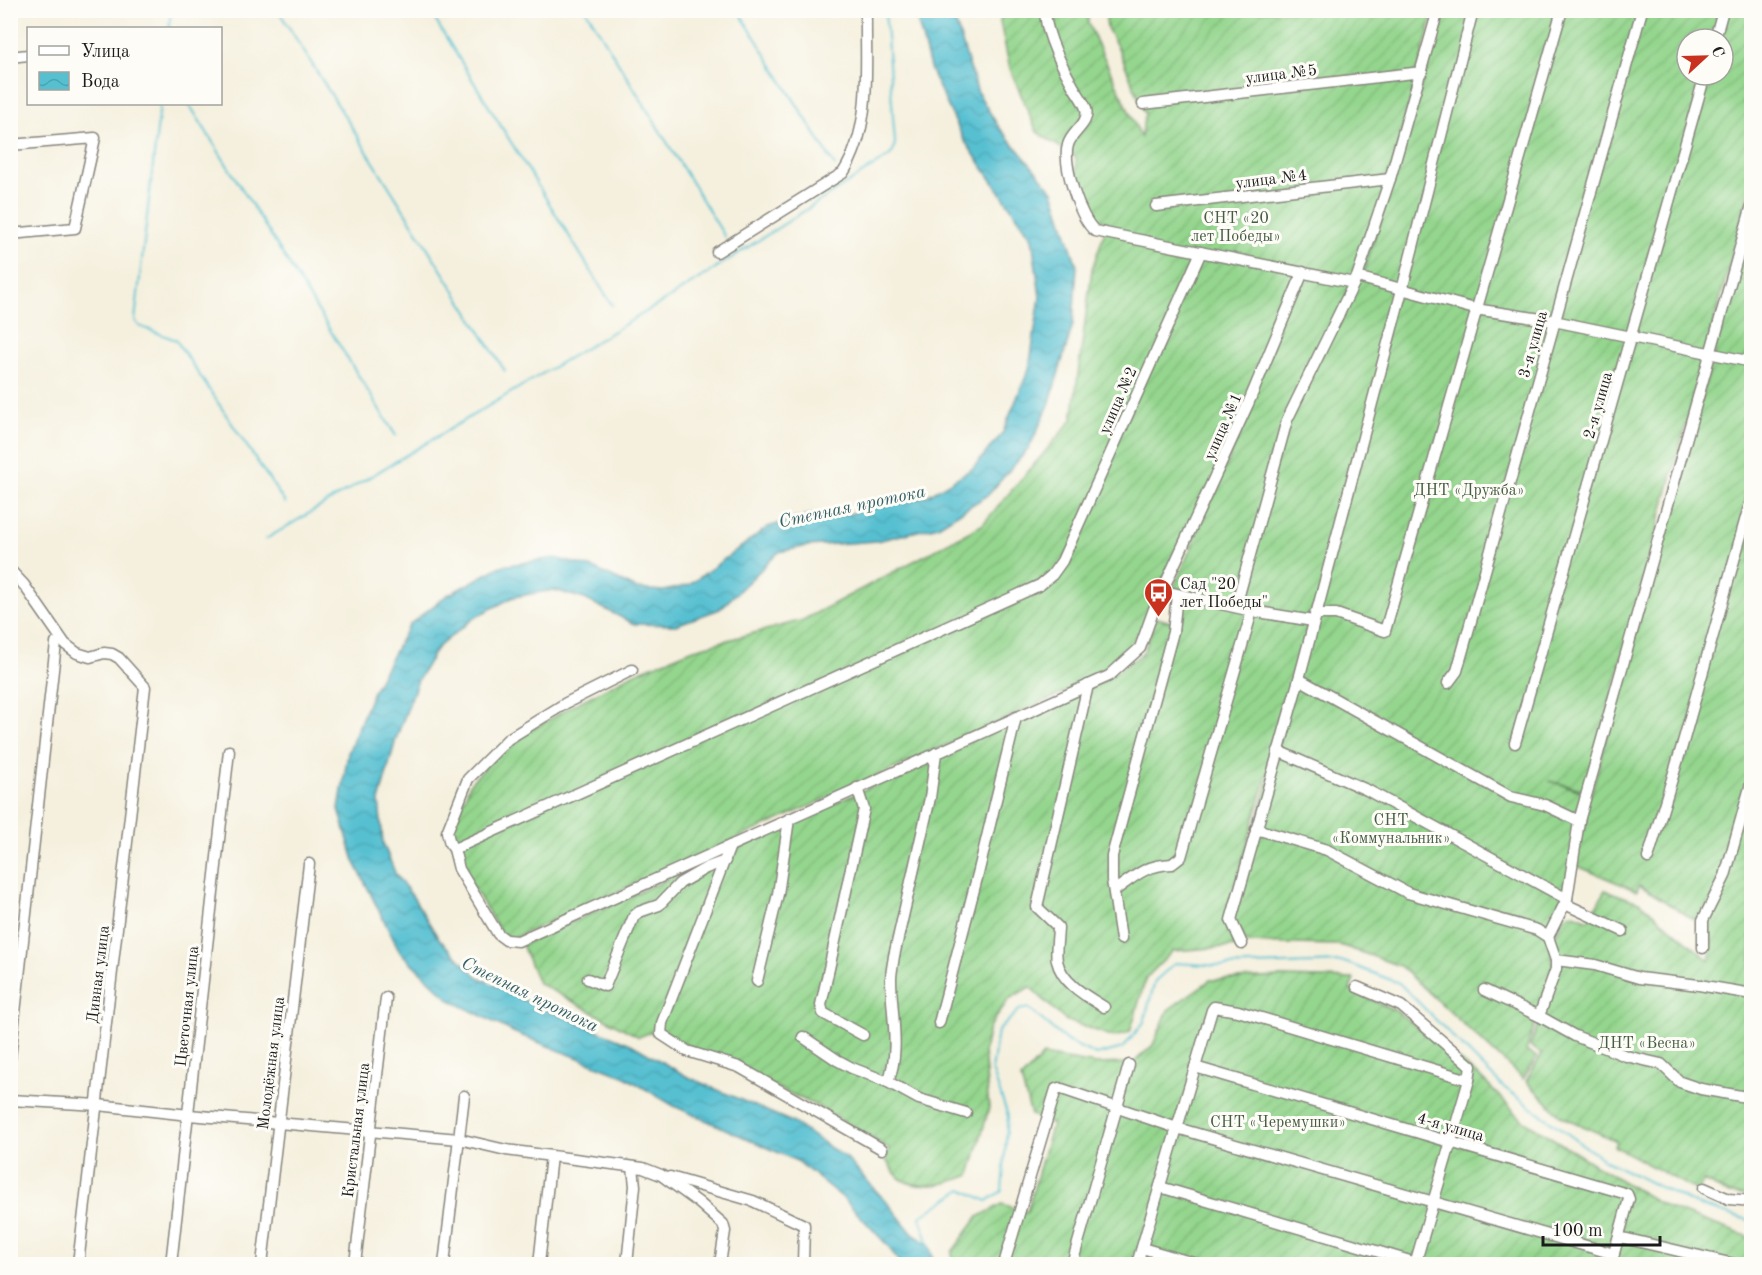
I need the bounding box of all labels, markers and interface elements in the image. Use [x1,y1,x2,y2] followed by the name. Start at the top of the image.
[27,27,222,105] legend
[1675,27,1735,87] north arrow
[81,43,130,61] text: Улица
[1708,44,1726,60] text: С
[1245,63,1318,87] street label: улица №5
[81,73,120,91] text: Вода
[1235,168,1308,192] street label: улица №4
[1191,211,1281,245] park label: СНТ «20 лет Победы»
[1517,309,1551,380] street label: 3-я улица
[1097,365,1141,437] street label: улица №2
[1582,370,1616,441] street label: 2-я улица
[1202,391,1246,463] street label: улица №1
[777,483,928,531] water label: Степная протока
[1414,483,1524,499] park label: ДНТ «Дружба»
[1143,576,1175,618] bus stop icon: Сад "20 лет Победы"
[1180,577,1268,611] place label: Сад "20 лет Победы"
[1332,813,1450,847] park label: СНТ «Коммунальник»
[85,924,113,1024] street label: Дивная улица
[174,945,202,1068] street label: Цветочная улица
[458,954,601,1036] water label: Степная протока
[256,996,288,1131] street label: Молодёжная улица
[1598,1036,1696,1052] park label: ДНТ «Весна»
[341,1062,373,1199] street label: Кристальная улица
[1415,1111,1486,1145] street label: 4-я улица
[1210,1115,1346,1131] park label: СНТ «Черемушки»
[1543,1209,1660,1247] scale bar
[1552,1222,1603,1240] text: 100 m

